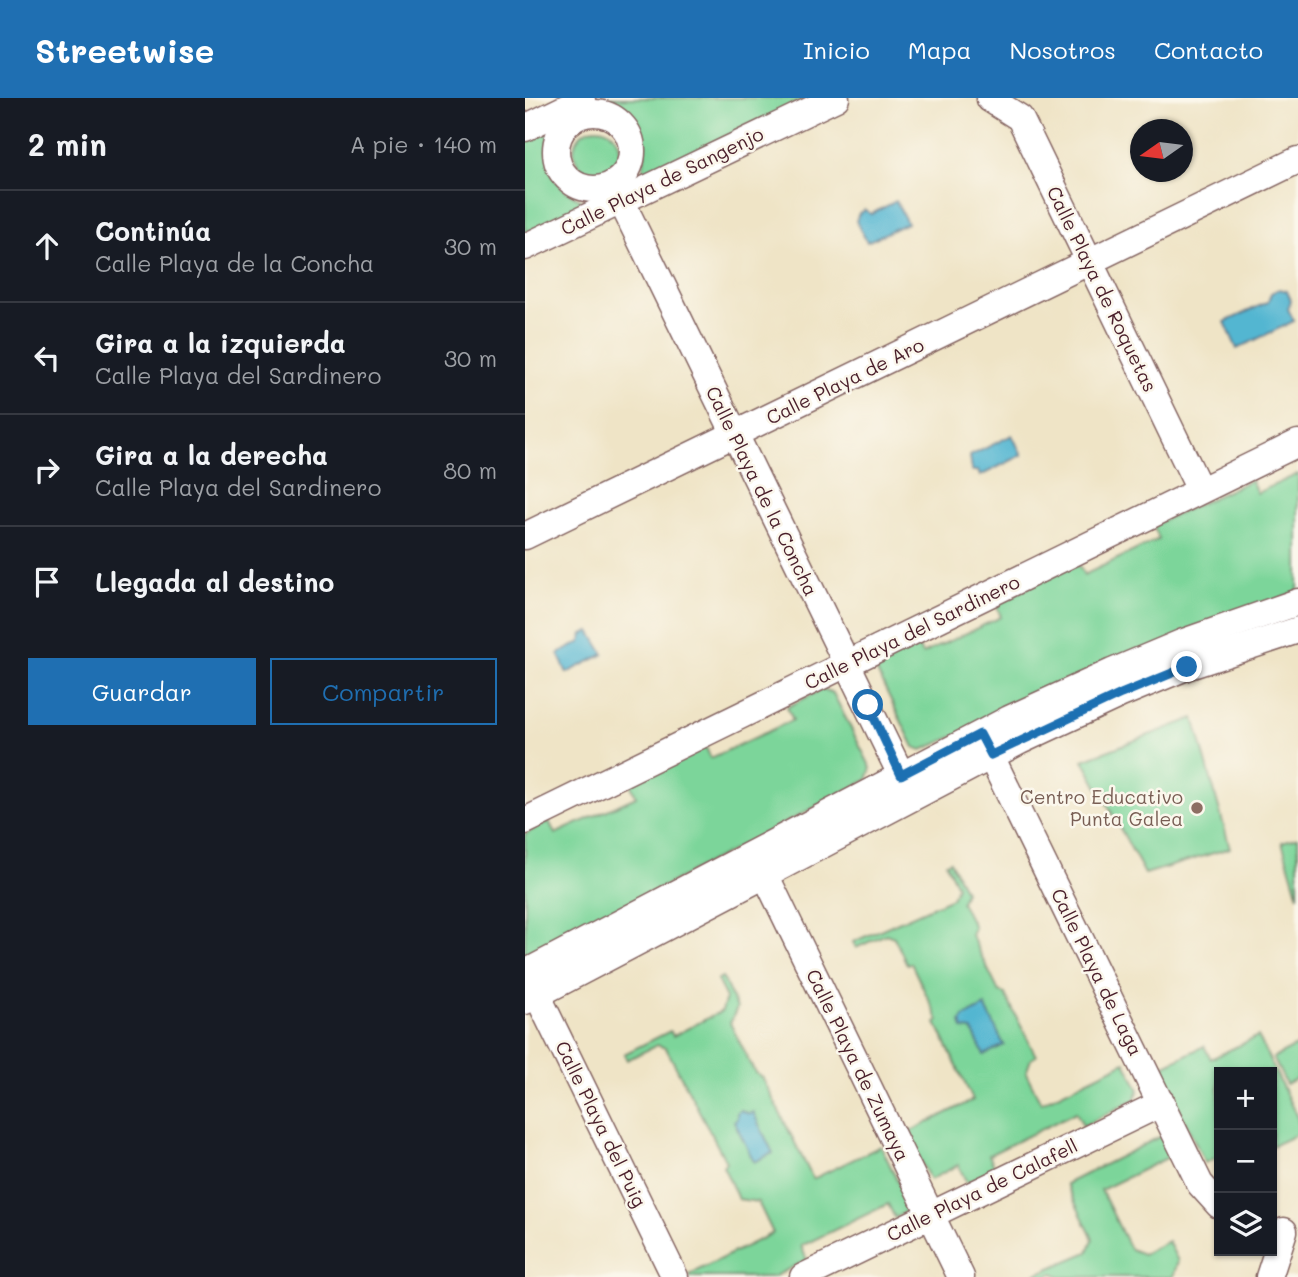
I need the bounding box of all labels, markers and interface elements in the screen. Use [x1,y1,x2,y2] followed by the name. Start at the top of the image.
[35,28,214,71] text: Streetwise
[803,34,870,65] text: Inicio
[908,34,972,65] text: Mapa
[1010,34,1116,65] text: Nosotros
[1154,34,1263,65] text: Contacto
[1130,119,1193,182] north arrow
[556,120,767,241] street label: Calle Playa de Sangenjo
[28,124,107,164] text: 2 min
[350,129,497,159] text: A pie · 140 m
[1042,182,1163,396] street label: Calle Playa de Roquetas
[95,214,211,248] text: Continúa
[28,227,66,265] icon: ahead
[444,231,497,261] text: 30 m
[95,248,374,278] text: Calle Playa de la Concha
[95,326,346,360] text: Gira a la izquierda
[762,331,928,430] street label: Calle Playa de Aro
[28,339,66,377] icon: left
[444,343,497,373] text: 30 m
[95,360,381,390] text: Calle Playa del Sardinero
[701,382,824,600] street label: Calle Playa de la Concha
[95,438,328,472] text: Gira a la derecha
[28,451,66,489] icon: right
[443,455,497,485] text: 80 m
[95,472,381,502] text: Calle Playa del Sardinero
[28,563,66,601] icon: arrive
[95,565,334,599] text: Llegada al destino
[800,568,1024,695] street label: Calle Playa del Sardinero
[1171,651,1202,682] route end
[28,658,256,725] button: Guardar
[270,658,497,725] button: Compartir
[852,689,883,720] route start
[1020,784,1183,831] place label: Centro Educativo Punta Galea
[1189,800,1205,816] marker: Centro Educativo Punta Galea
[1046,884,1149,1060] street label: Calle Playa de Laga
[801,965,916,1165] street label: Calle Playa de Zumaya
[550,1036,653,1211] street label: Calle Playa del Puig
[1214,1067,1277,1256] map controls
[1214,1067,1277,1130] button: +
[1214,1130,1277,1193] button: −
[882,1132,1081,1247] street label: Calle Playa de Calafell
[1214,1193,1277,1256] button: layers

